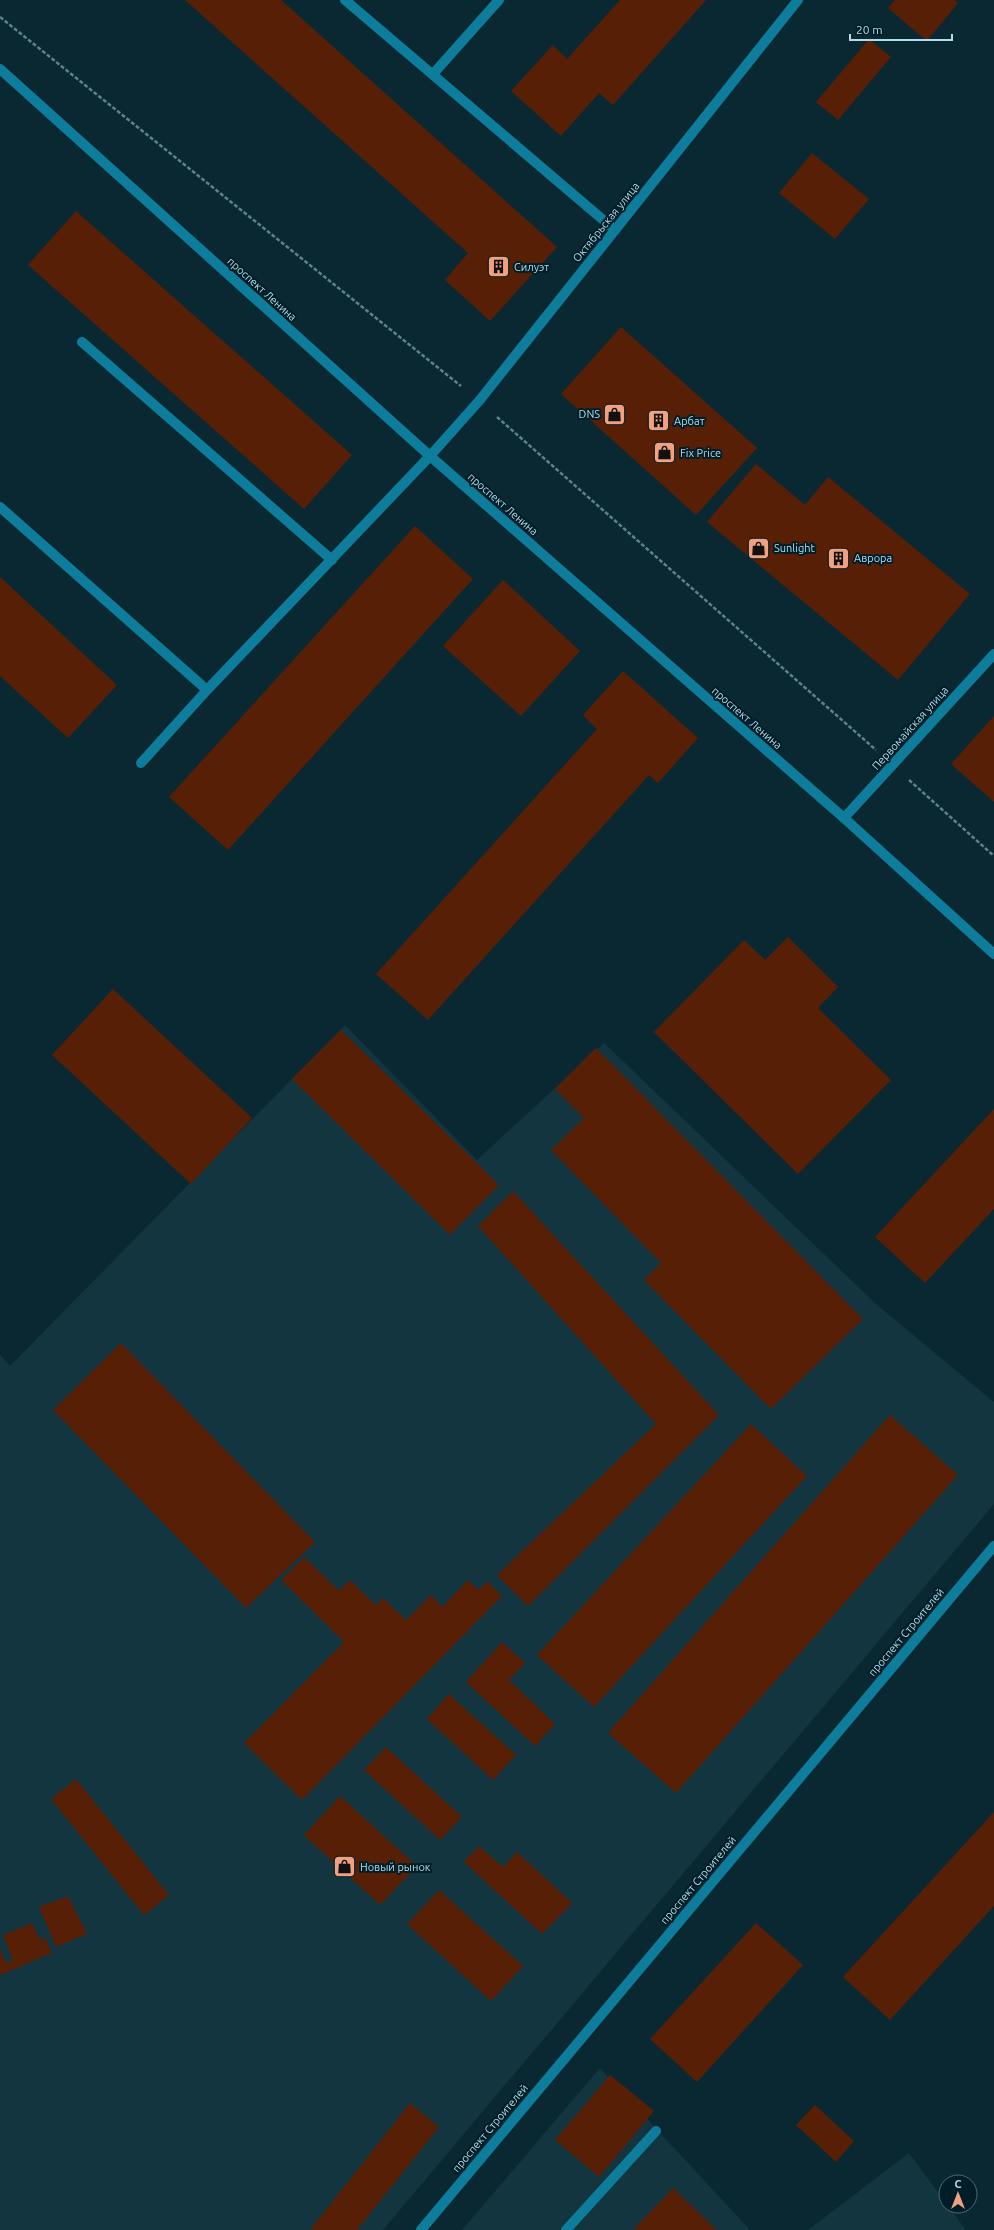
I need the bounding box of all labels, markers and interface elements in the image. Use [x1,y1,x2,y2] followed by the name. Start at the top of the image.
[850,16,952,42] scale bar
[856,23,883,36] text: 20 m
[570,180,642,264] street label: Октябрьская улица
[485,254,511,280] building icon: Силуэт
[225,255,299,323] street label: проспект Ленина
[514,261,549,273] place label: Силуэт
[602,401,628,427] shop icon: DNS
[579,408,600,420] place label: DNS
[646,408,672,434] building icon: Арбат
[674,415,705,427] place label: Арбат
[651,440,677,466] shop icon: Fix Price
[680,447,721,459] place label: Fix Price
[466,470,540,538] street label: проспект Ленина
[746,535,772,561] shop icon: Sunlight
[774,542,815,554] place label: Sunlight
[825,545,851,571] building icon: Аврора
[854,552,892,564] place label: Аврора
[710,684,784,752] street label: проспект Ленина
[869,684,951,772] street label: Первомайская улица
[866,1586,946,1678] street label: проспект Строителей
[658,1834,738,1926] street label: проспект Строителей
[331,1854,357,1880] shop icon: Новый рынок
[360,1861,431,1873] place label: Новый рынок
[450,2082,530,2174] street label: проспект Строителей
[938,2174,978,2214] north arrow
[954,2178,962,2190] text: С

